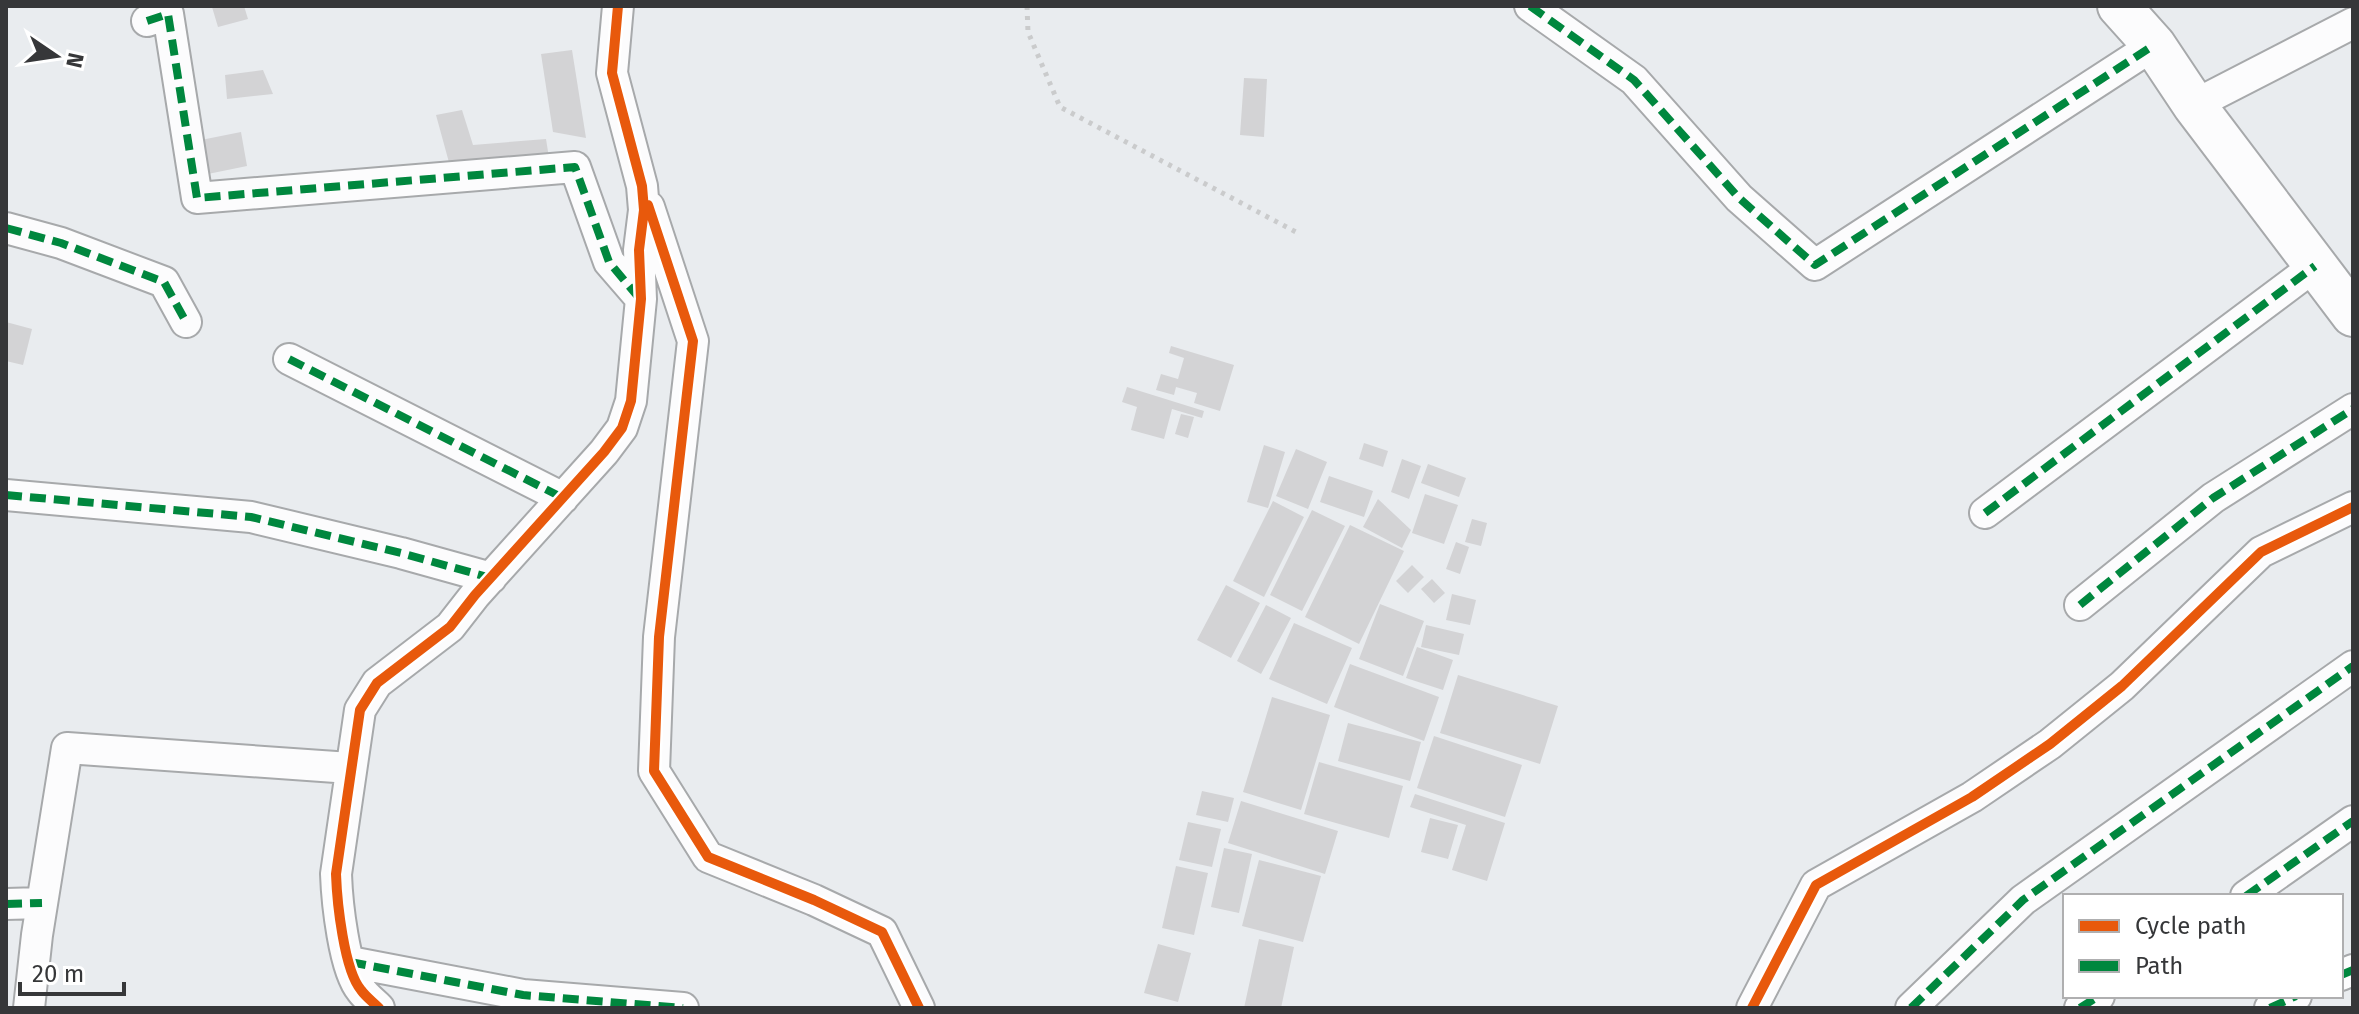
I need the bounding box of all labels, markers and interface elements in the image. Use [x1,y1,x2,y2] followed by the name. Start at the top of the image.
[16,16,96,96] north arrow
[60,50,90,71] text: N
[2063,894,2343,998] legend
[2135,912,2247,940] text: Cycle path
[20,946,124,996] scale bar
[2135,952,2183,980] text: Path
[32,960,84,988] text: 20 m

